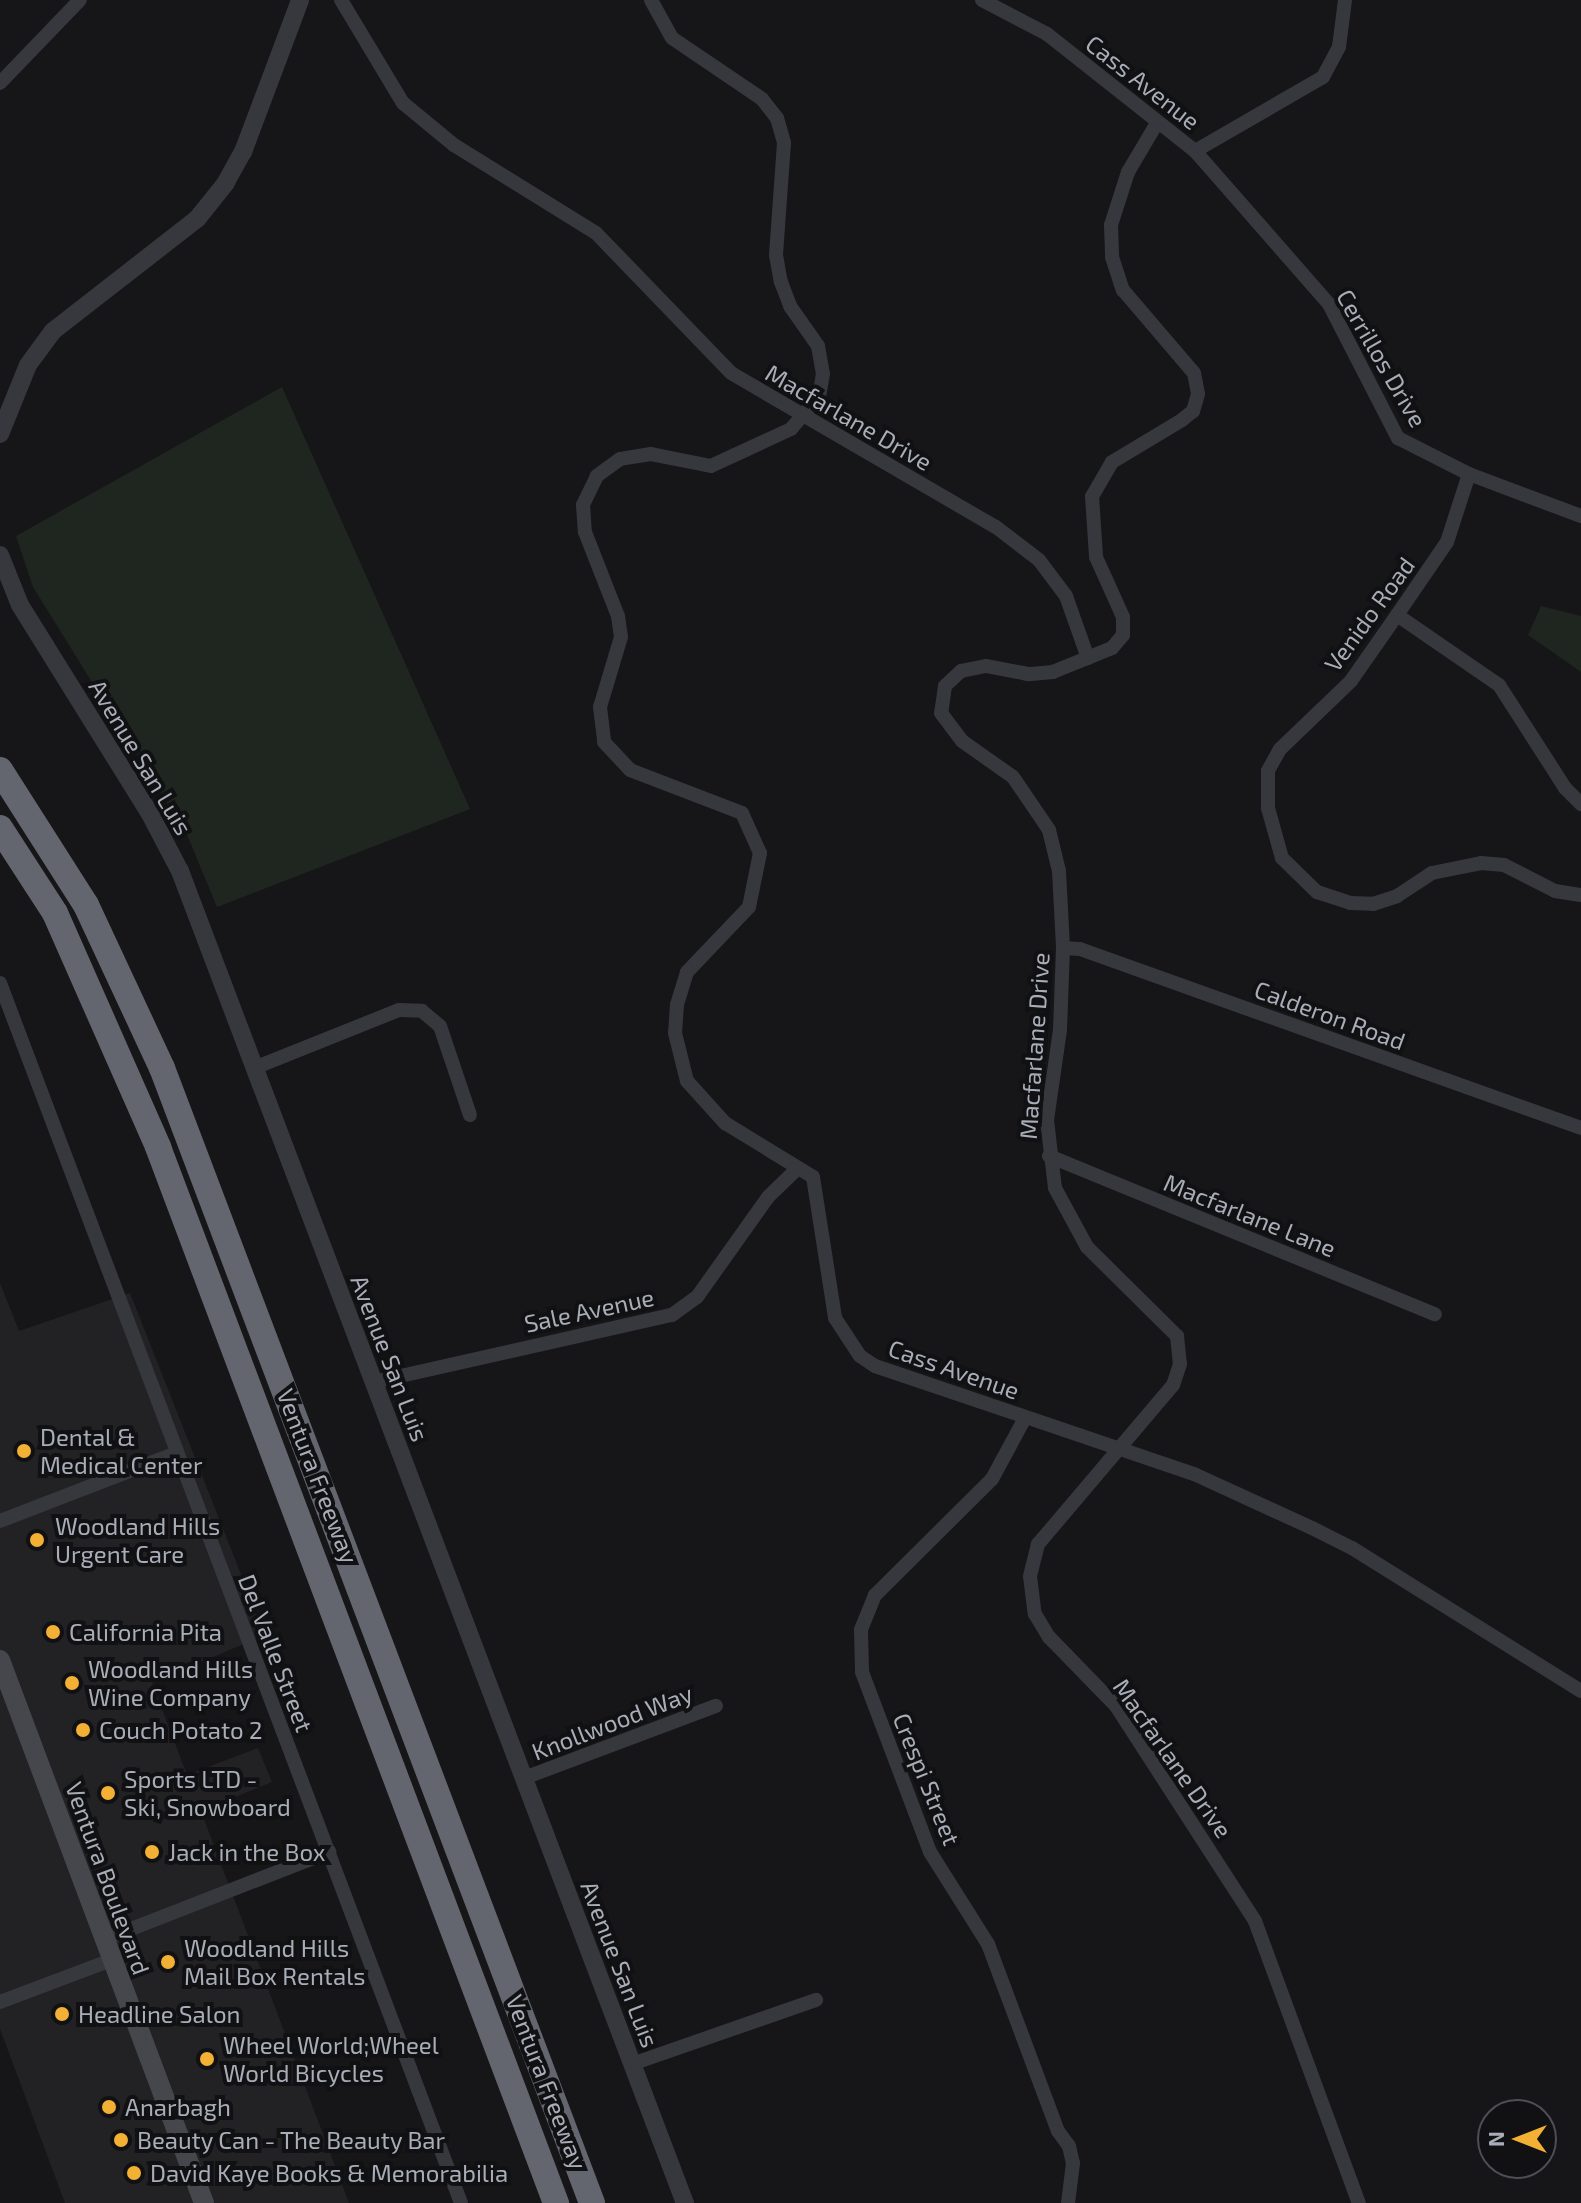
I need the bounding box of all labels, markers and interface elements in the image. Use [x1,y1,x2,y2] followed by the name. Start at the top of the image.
[1080,28,1206,136] street label: Cass Avenue
[1331,284,1433,432] street label: Cerrillos Drive
[761,358,937,476] street label: Macfarlane Drive
[1318,551,1420,677] street label: Venido Road
[83,674,199,840] street label: Avenue San Luis
[1013,952,1055,1140] street label: Macfarlane Drive
[1251,974,1409,1056] street label: Calderon Road
[1160,1167,1340,1263] street label: Macfarlane Lane
[345,1271,435,1445] street label: Avenue San Luis
[521,1282,657,1338] street label: Sale Avenue
[885,1333,1023,1405] street label: Cass Avenue
[271,1385,365,1567] street label: Ventura Freeway
[40,1423,203,1479] place label: Dental & Medical Center
[15,1442,33,1460] marker: Dental & Medical Center
[55,1512,220,1568] place label: Woodland Hills Urgent Care
[26,1529,48,1551] marker: Woodland Hills Urgent Care
[233,1570,319,1736] street label: Del Valle Street
[69,1618,222,1646] place label: California Pita
[44,1623,62,1641] marker: California Pita
[88,1655,253,1711] place label: Woodland Hills Wine Company
[1107,1673,1239,1843] street label: Macfarlane Drive
[63,1674,81,1692] marker: Woodland Hills Wine Company
[527,1678,697,1766] street label: Knollwood Way
[887,1709,967,1849] street label: Crespi Street
[99,1716,263,1744] place label: Couch Potato 2
[74,1721,92,1739] marker: Couch Potato 2
[124,1765,291,1821] place label: Sports LTD - Ski, Snowboard
[60,1778,156,1978] street label: Ventura Boulevard
[99,1784,117,1802] marker: Sports LTD - Ski, Snowboard
[168,1838,326,1866] place label: Jack in the Box
[143,1843,161,1861] marker: Jack in the Box
[575,1877,665,2051] street label: Avenue San Luis
[184,1934,366,1990] place label: Woodland Hills Mail Box Rentals
[159,1953,177,1971] marker: Woodland Hills Mail Box Rentals
[500,1991,594,2173] street label: Ventura Freeway
[78,2000,240,2028] place label: Headline Salon
[53,2005,71,2023] marker: Headline Salon
[223,2031,440,2087] place label: Wheel World;Wheel World Bicycles
[198,2050,216,2068] marker: Wheel World;Wheel World Bicycles
[125,2093,231,2121] place label: Anarbagh
[100,2098,118,2116] marker: Anarbagh
[1477,2099,1557,2179] north arrow
[137,2126,447,2154] place label: Beauty Can - The Beauty Bar
[112,2131,130,2149] marker: Beauty Can - The Beauty Bar
[1482,2131,1508,2147] text: N
[150,2159,508,2187] place label: David Kaye Books & Memorabilia
[125,2164,143,2182] marker: David Kaye Books & Memorabilia

